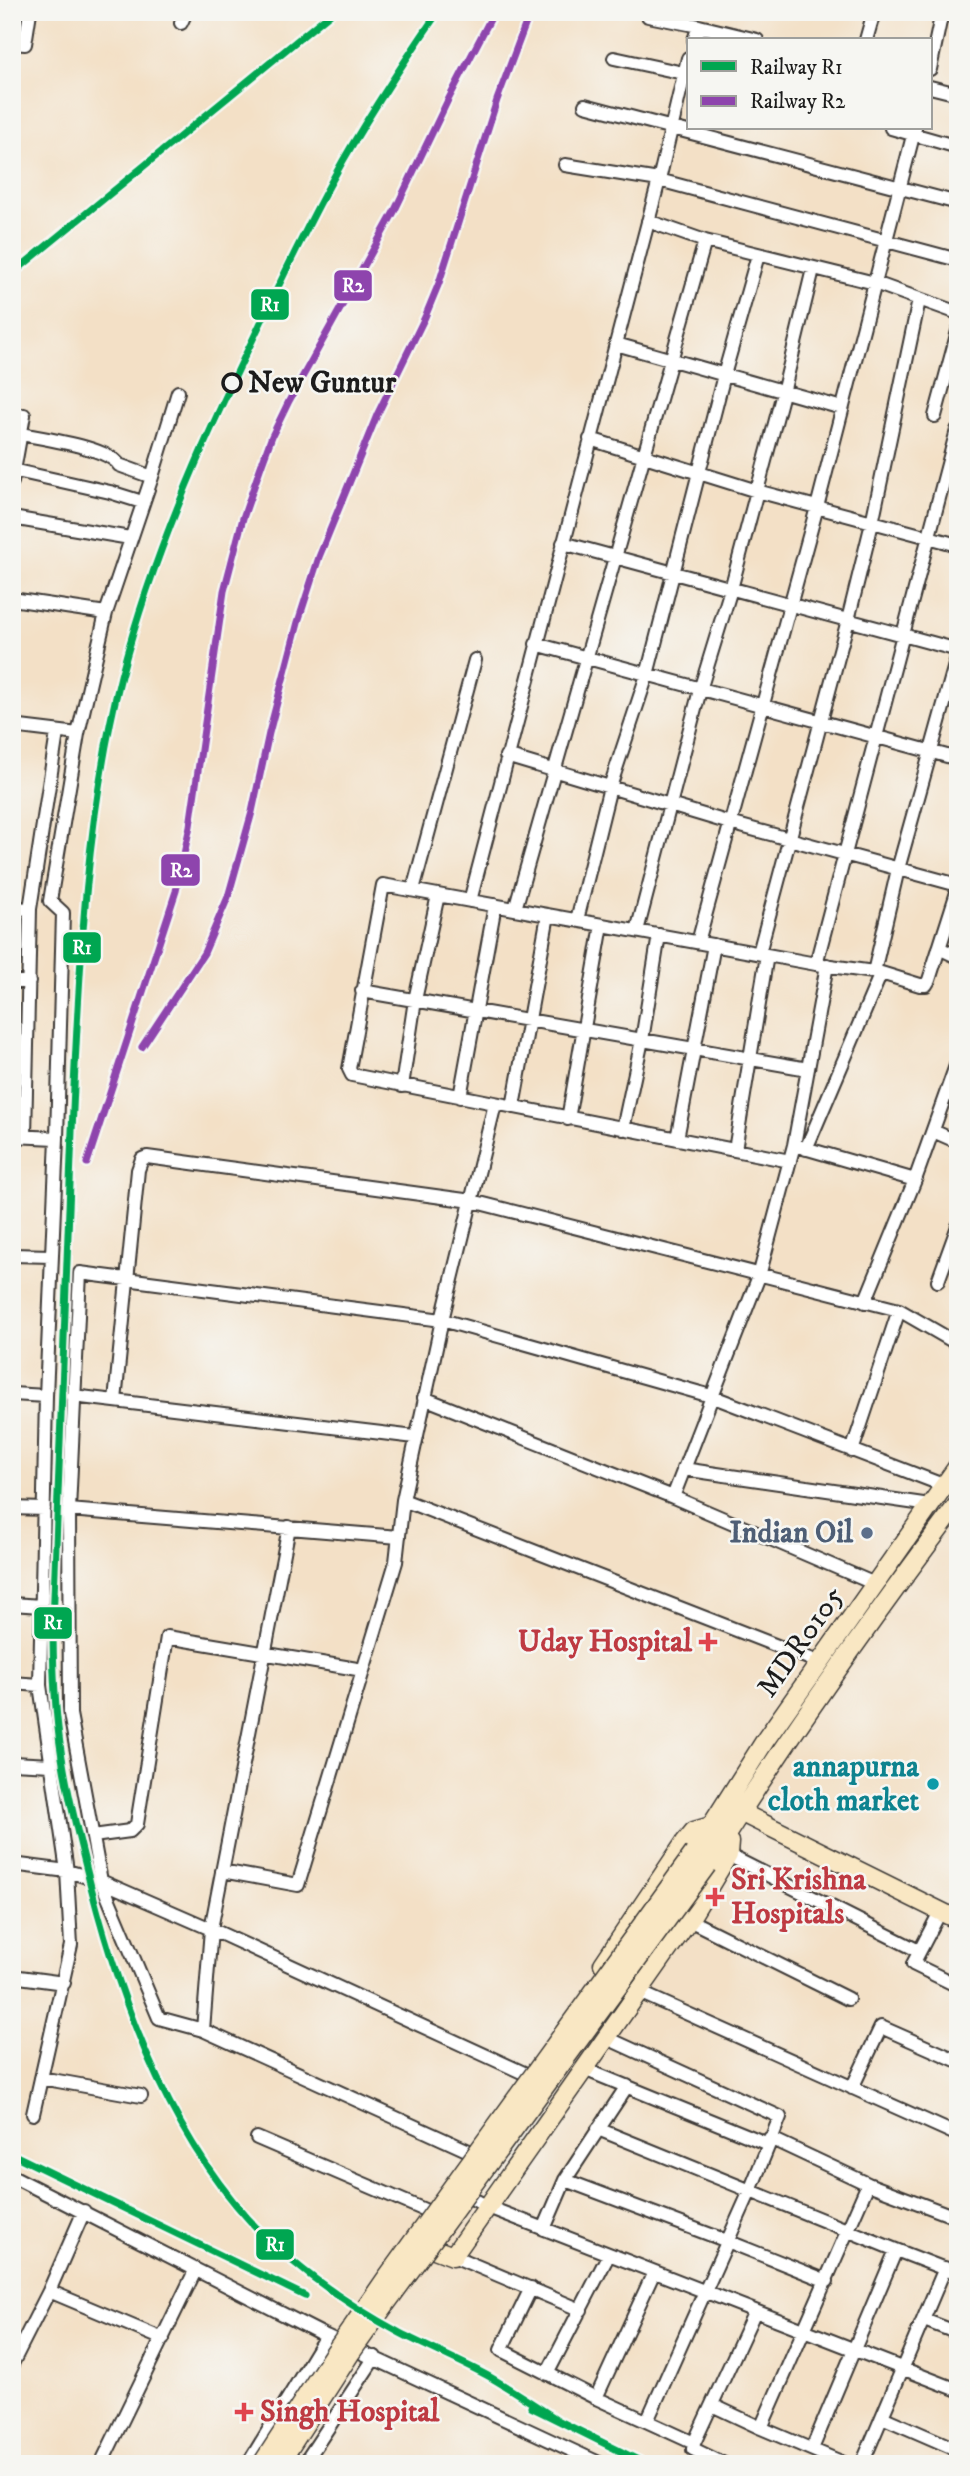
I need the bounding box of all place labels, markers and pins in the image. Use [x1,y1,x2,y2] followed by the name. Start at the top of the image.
[248,365,397,402] place label: New Guntur
[222,373,242,393] marker: New Guntur
[729,1515,854,1552] place label: Indian Oil
[859,1525,875,1541] marker: Indian Oil
[518,1624,693,1661] place label: Uday Hospital
[698,1632,718,1652] marker: Uday Hospital
[768,1749,920,1820] place label: annapurna cloth market
[925,1776,941,1792] marker: annapurna cloth market
[731,1862,867,1933] place label: Sri Krishna Hospitals
[705,1887,725,1907] marker: Sri Krishna Hospitals
[260,2394,440,2431] place label: Singh Hospital
[234,2402,254,2422] marker: Singh Hospital

